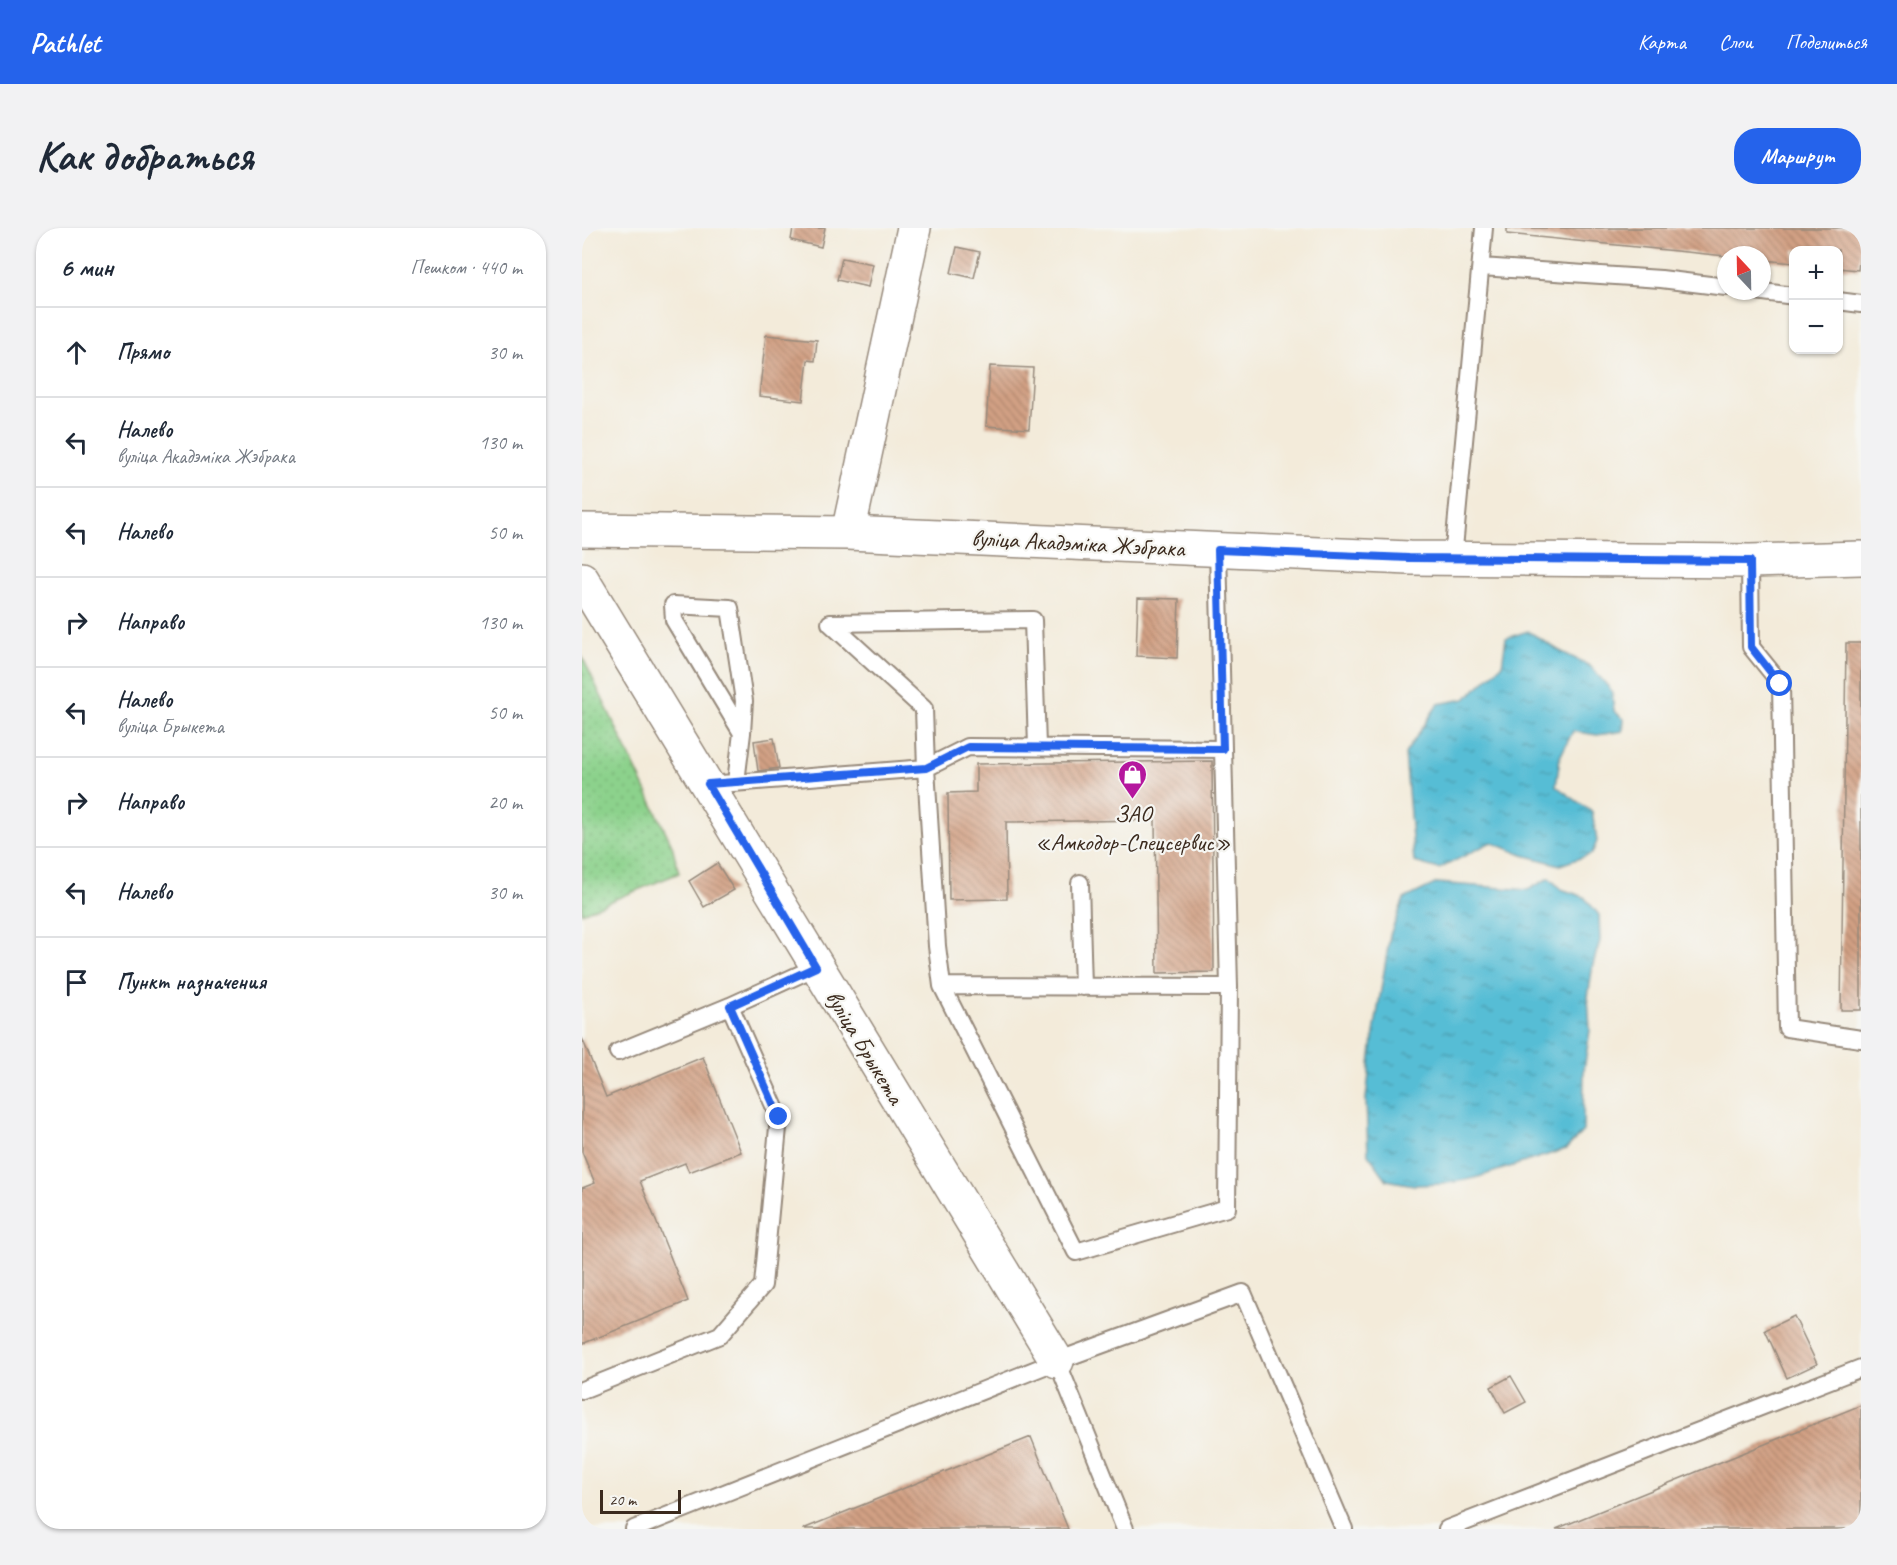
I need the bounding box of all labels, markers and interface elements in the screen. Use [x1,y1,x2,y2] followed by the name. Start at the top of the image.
[30,25,100,60] text: Pathlet
[1638,29,1686,55] text: Карта
[1719,29,1753,55] text: Слои
[1786,29,1867,55] text: Поделиться
[1734,128,1861,184] button: Маршрут
[36,130,253,183] text: Как добраться
[1717,246,1771,300] north arrow
[1789,246,1843,354] map controls
[1789,246,1843,300] button: +
[60,251,113,284] text: 6 мин
[410,255,522,280] text: Пешком · 440 m
[1789,300,1843,354] button: −
[60,336,93,369] icon: ahead
[117,338,169,366] text: Прямо
[488,340,522,365] text: 30 m
[117,416,173,444] text: Налево
[60,426,93,459] icon: left
[479,430,522,455] text: 130 m
[117,444,295,469] text: вуліца Акадэміка Жэбрака
[60,516,93,549] icon: left
[117,518,173,546] text: Налево
[488,520,522,545] text: 50 m
[971,522,1187,564] street label: вуліца Акадэміка Жэбрака
[60,606,93,639] icon: right
[117,608,184,636] text: Направо
[479,610,522,635] text: 130 m
[1766,670,1792,696] route start
[117,686,173,714] text: Налево
[60,696,93,729] icon: left
[488,700,522,725] text: 50 m
[117,714,224,739] text: вуліца Брыкета
[1117,758,1149,800] shop icon: ЗАО «Амкодор-Спецсервис»
[60,786,93,819] icon: right
[117,788,184,816] text: Направо
[488,790,522,815] text: 20 m
[1035,799,1231,857] place label: ЗАО «Амкодор-Спецсервис»
[60,876,93,909] icon: left
[117,878,173,906] text: Налево
[488,880,522,905] text: 30 m
[60,966,93,999] icon: arrive
[117,968,266,996] text: Пункт назначения
[819,984,912,1111] street label: вуліца Брыкета
[765,1103,791,1129] route end
[600,1487,681,1514] scale bar
[609,1490,636,1510] text: 20 m

